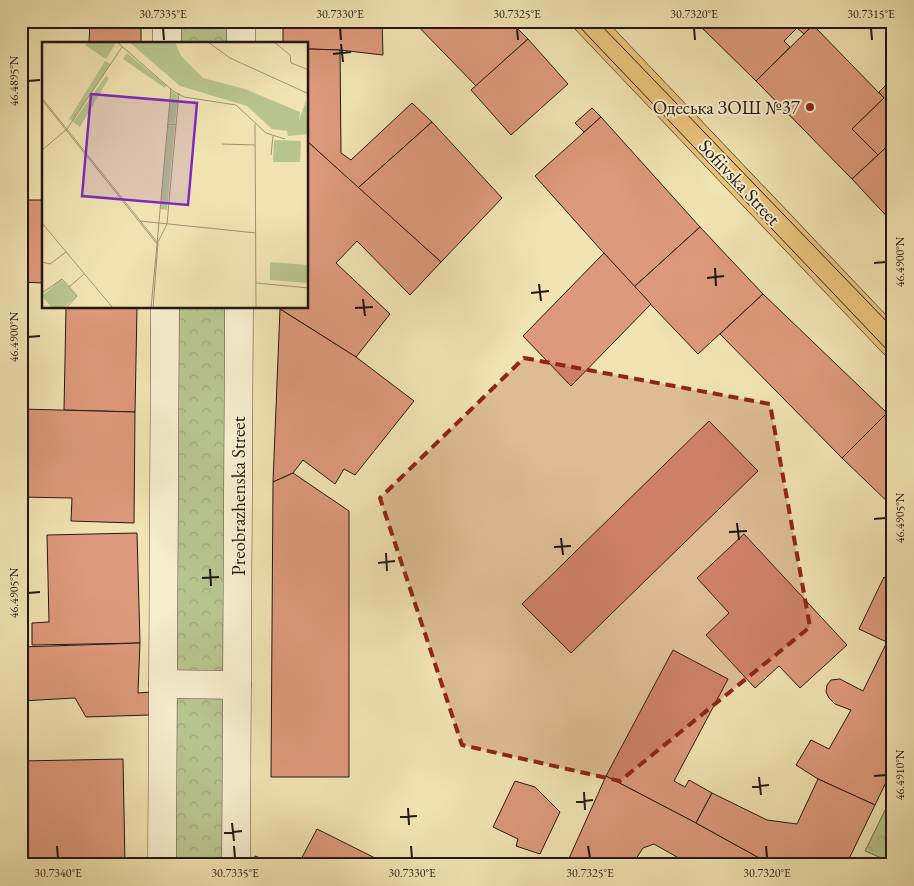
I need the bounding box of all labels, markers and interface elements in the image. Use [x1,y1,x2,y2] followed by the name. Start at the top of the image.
[139,6,187,22] text: 30.7335°E
[316,6,364,22] text: 30.7330°E
[493,6,541,22] text: 30.7325°E
[670,6,718,22] text: 30.7320°E
[847,6,895,22] text: 30.7315°E
[42,42,309,309] inset map
[6,55,22,106] text: 46.4895°N
[653,95,801,120] place label: Одеська ЗОШ №37
[804,101,816,113] marker: Одеська ЗОШ №37
[693,134,786,231] street label: Sofiivska Street
[892,236,908,287] text: 46.4900°N
[6,311,22,362] text: 46.4900°N
[226,416,251,576] street label: Preobrazhenska Street
[892,492,908,543] text: 46.4905°N
[6,567,22,618] text: 46.4905°N
[892,749,908,800] text: 46.4910°N
[34,865,82,881] text: 30.7340°E
[211,865,259,881] text: 30.7335°E
[388,865,436,881] text: 30.7330°E
[566,865,614,881] text: 30.7325°E
[743,865,791,881] text: 30.7320°E

